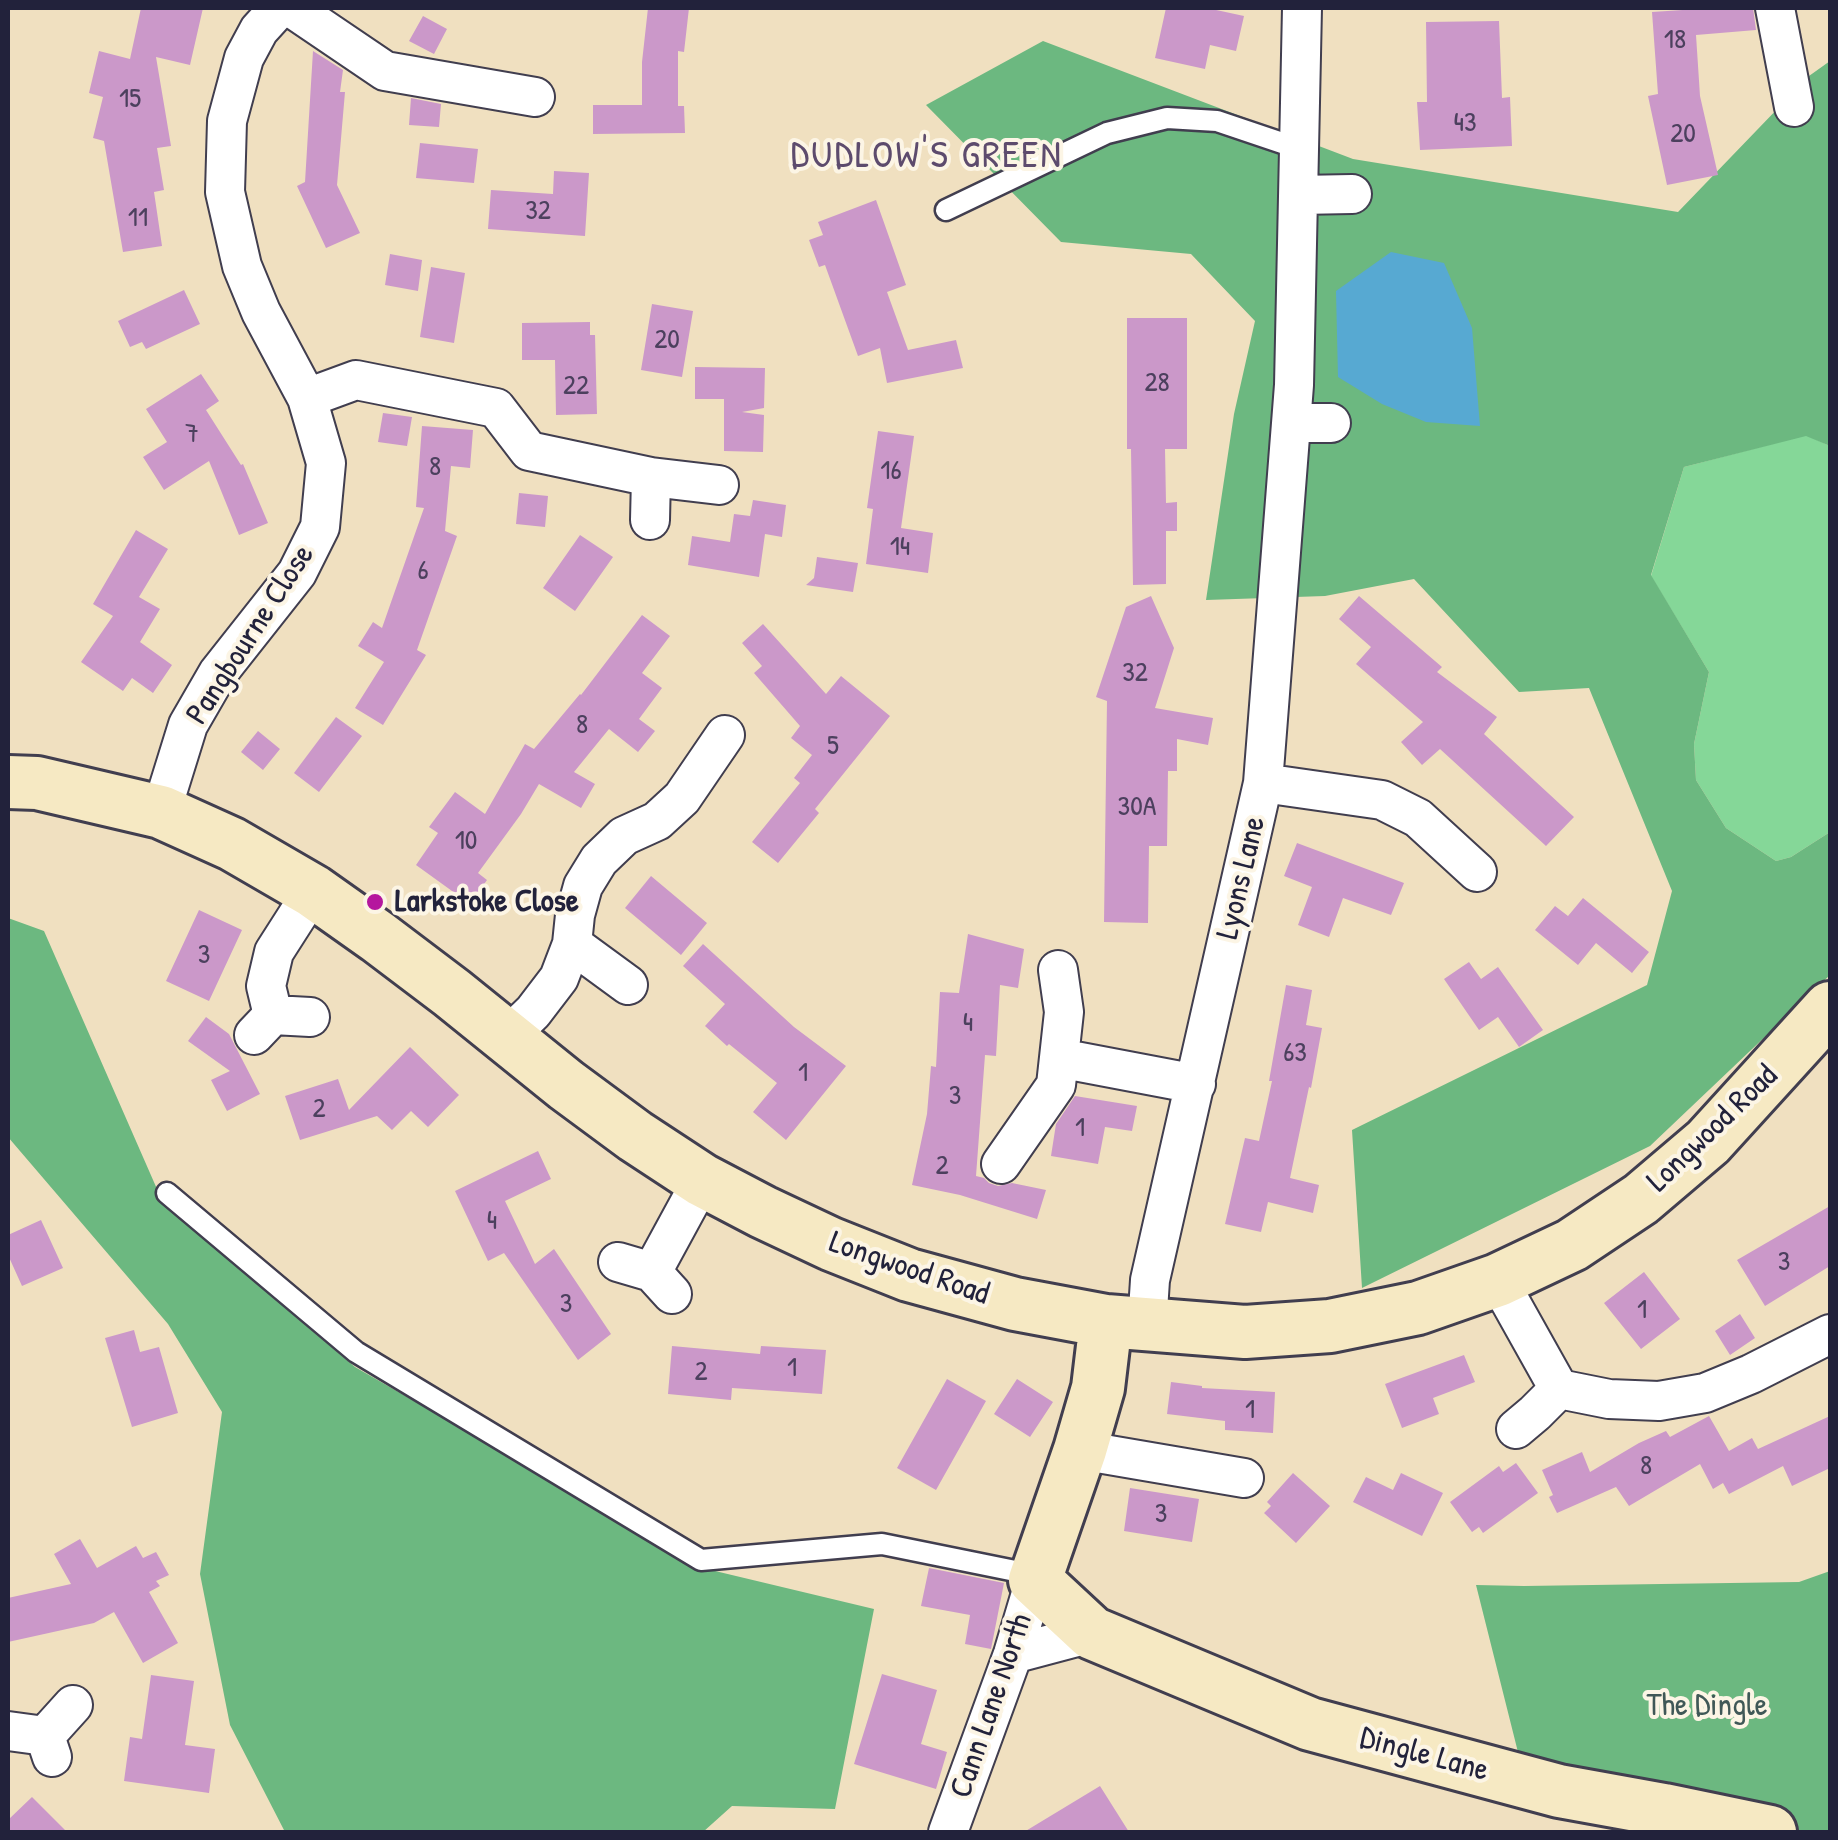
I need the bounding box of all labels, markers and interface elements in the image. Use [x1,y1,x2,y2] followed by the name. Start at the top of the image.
[1664,24,1686,58] house number: 18
[119,83,141,117] house number: 15
[1453,107,1477,141] house number: 43
[1670,118,1696,152] house number: 20
[791,134,1063,180] district label: DUDLOW'S GREEN
[525,195,551,229] house number: 32
[128,202,148,236] house number: 11
[654,324,680,358] house number: 20
[1144,367,1170,401] house number: 28
[563,370,589,404] house number: 22
[185,418,199,452] house number: 7
[429,451,441,485] house number: 8
[880,455,902,489] house number: 16
[890,531,910,565] house number: 14
[179,538,323,732] street label: Pangbourne Close
[417,555,429,589] house number: 6
[1122,657,1148,691] house number: 32
[576,709,588,743] house number: 8
[827,730,839,764] house number: 5
[1118,791,1156,825] house number: 30A
[1209,813,1275,943] street label: Lyons Lane
[455,825,477,859] house number: 10
[395,883,579,921] place label: Larkstoke Close
[364,891,386,913] marker: Larkstoke Close
[198,939,210,973] house number: 3
[963,1007,973,1041] house number: 4
[1283,1037,1307,1071] house number: 63
[798,1057,808,1091] house number: 1
[1640,1057,1786,1201] street label: Longwood Road
[949,1080,961,1114] house number: 3
[312,1093,326,1127] house number: 2
[1075,1112,1085,1146] house number: 1
[935,1150,949,1184] house number: 2
[487,1205,497,1239] house number: 4
[824,1224,994,1314] street label: Longwood Road
[1778,1246,1790,1280] house number: 3
[560,1288,572,1322] house number: 3
[1637,1294,1647,1328] house number: 1
[787,1352,797,1386] house number: 1
[694,1356,708,1390] house number: 2
[1245,1394,1255,1428] house number: 1
[1640,1450,1652,1484] house number: 8
[1155,1498,1167,1532] house number: 3
[943,1609,1041,1803] street label: Cann Lane North
[1647,1687,1767,1725] park label: The Dingle
[1356,1719,1492,1791] street label: Dingle Lane

